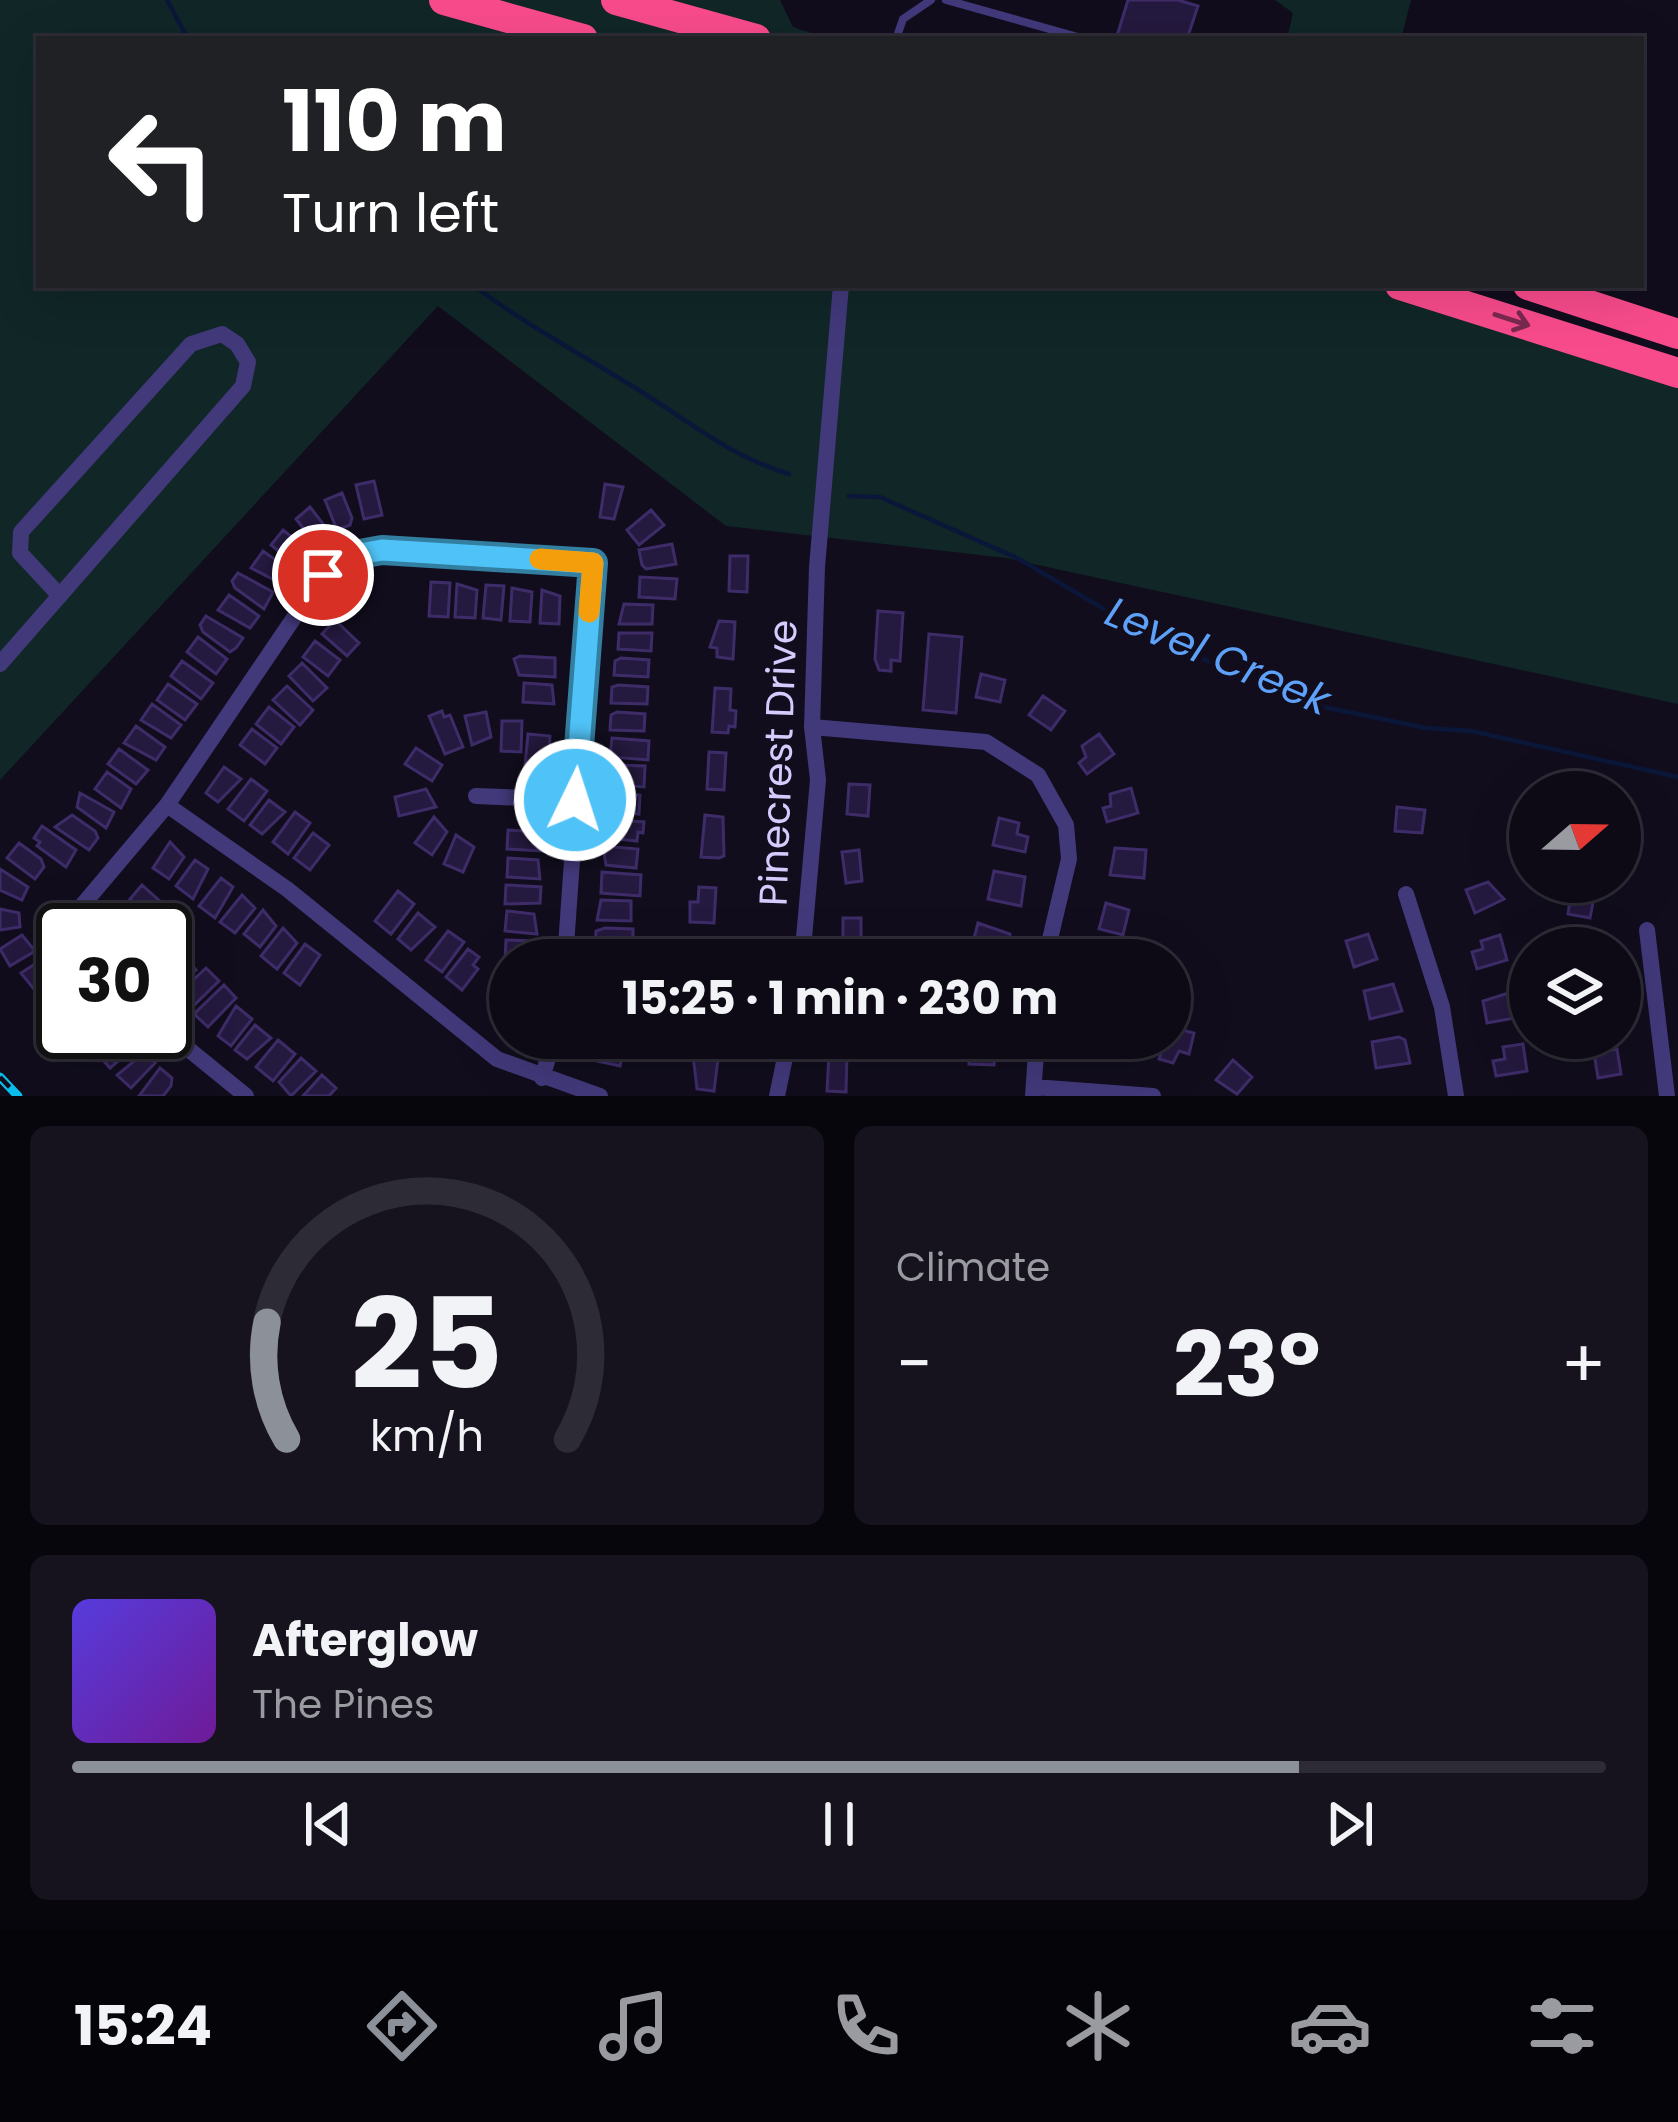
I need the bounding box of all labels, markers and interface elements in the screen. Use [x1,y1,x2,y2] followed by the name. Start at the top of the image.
[282,63,507,180] text: 110 m
[84,84,240,240] icon: left
[282,175,499,251] text: Turn left
[1492,311,1530,333] one-way arrow
[272,524,374,626] pin
[290,542,356,608] icon: arrive
[1097,582,1341,731] water label: Level Creek
[746,619,810,907] street label: Pinecrest Drive
[512,737,638,863] position arrow
[1509,771,1641,903] north arrow
[1509,771,1641,1059] map controls
[36,903,192,1059] speed limit sign: 30
[1509,927,1641,1059] button: layers
[622,967,1058,1030] text: 15:25 · 1 min · 230 m
[896,1240,1050,1295] text: Climate
[351,1257,503,1432] text: 25
[1173,1301,1320,1428] text: 23°
[896,1318,932,1410] text: −
[1561,1318,1606,1410] text: +
[370,1405,484,1465] text: km/h
[252,1609,478,1672] text: Afterglow
[252,1677,434,1732] text: The Pines
[295,1791,361,1857] icon: previous
[806,1791,872,1857] icon: pause
[1317,1791,1383,1857] icon: next
[360,1984,444,2068] icon: directions
[592,1984,676,2068] icon: music
[824,1984,908,2068] icon: phone
[1056,1984,1140,2068] icon: climate
[1288,1984,1372,2068] icon: car
[1520,1984,1604,2068] icon: filters
[74,1988,212,2064] text: 15:24

